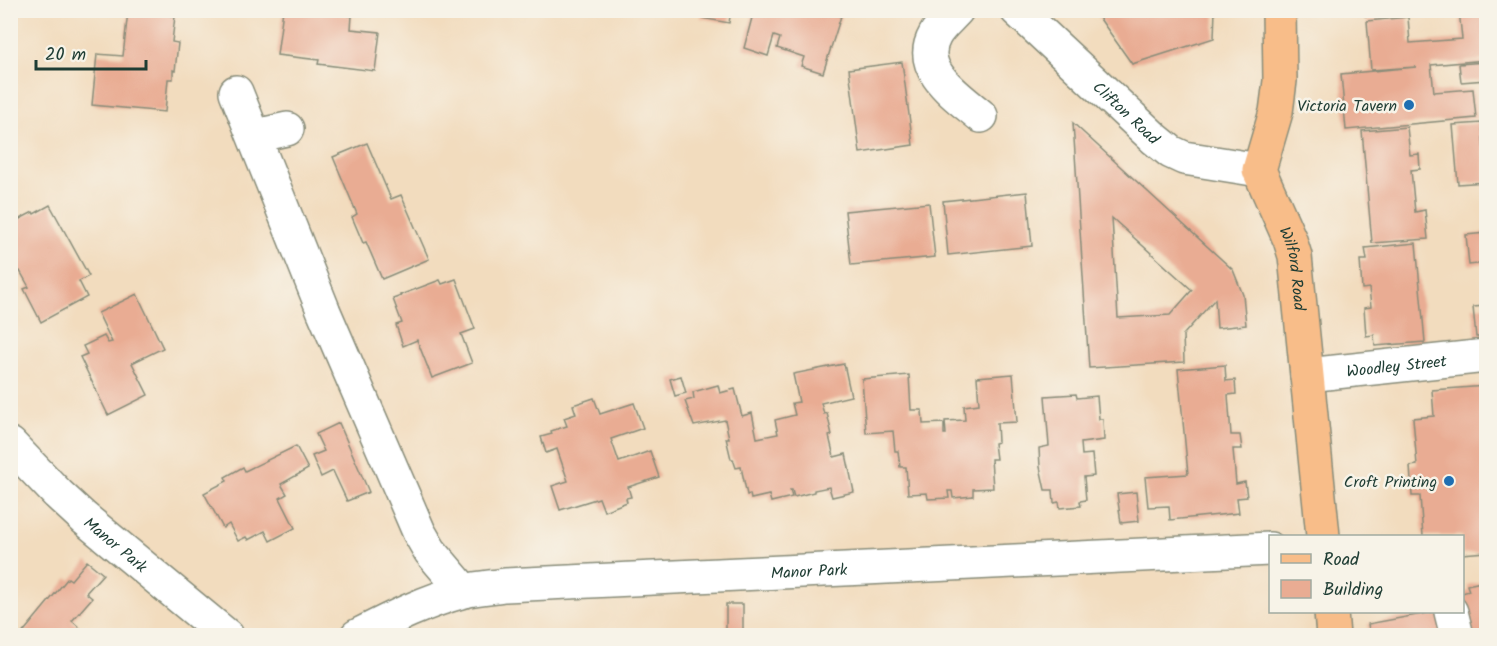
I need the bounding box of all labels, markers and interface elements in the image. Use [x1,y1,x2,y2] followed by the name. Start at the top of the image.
[36,33,146,71] scale bar
[45,41,86,70] text: 20 m
[1086,76,1165,152] street label: Clifton Road
[1297,94,1397,119] place label: Victoria Tavern
[1402,98,1416,112] marker: Victoria Tavern
[1272,223,1311,313] street label: Wilford Road
[1345,349,1449,385] street label: Woodley Street
[1344,470,1437,495] place label: Croft Printing
[1442,474,1456,488] marker: Croft Printing
[77,511,153,580] street label: Manor Park
[1269,535,1464,613] legend
[1323,546,1360,575] text: Road
[770,558,848,586] street label: Manor Park
[1323,576,1383,605] text: Building

